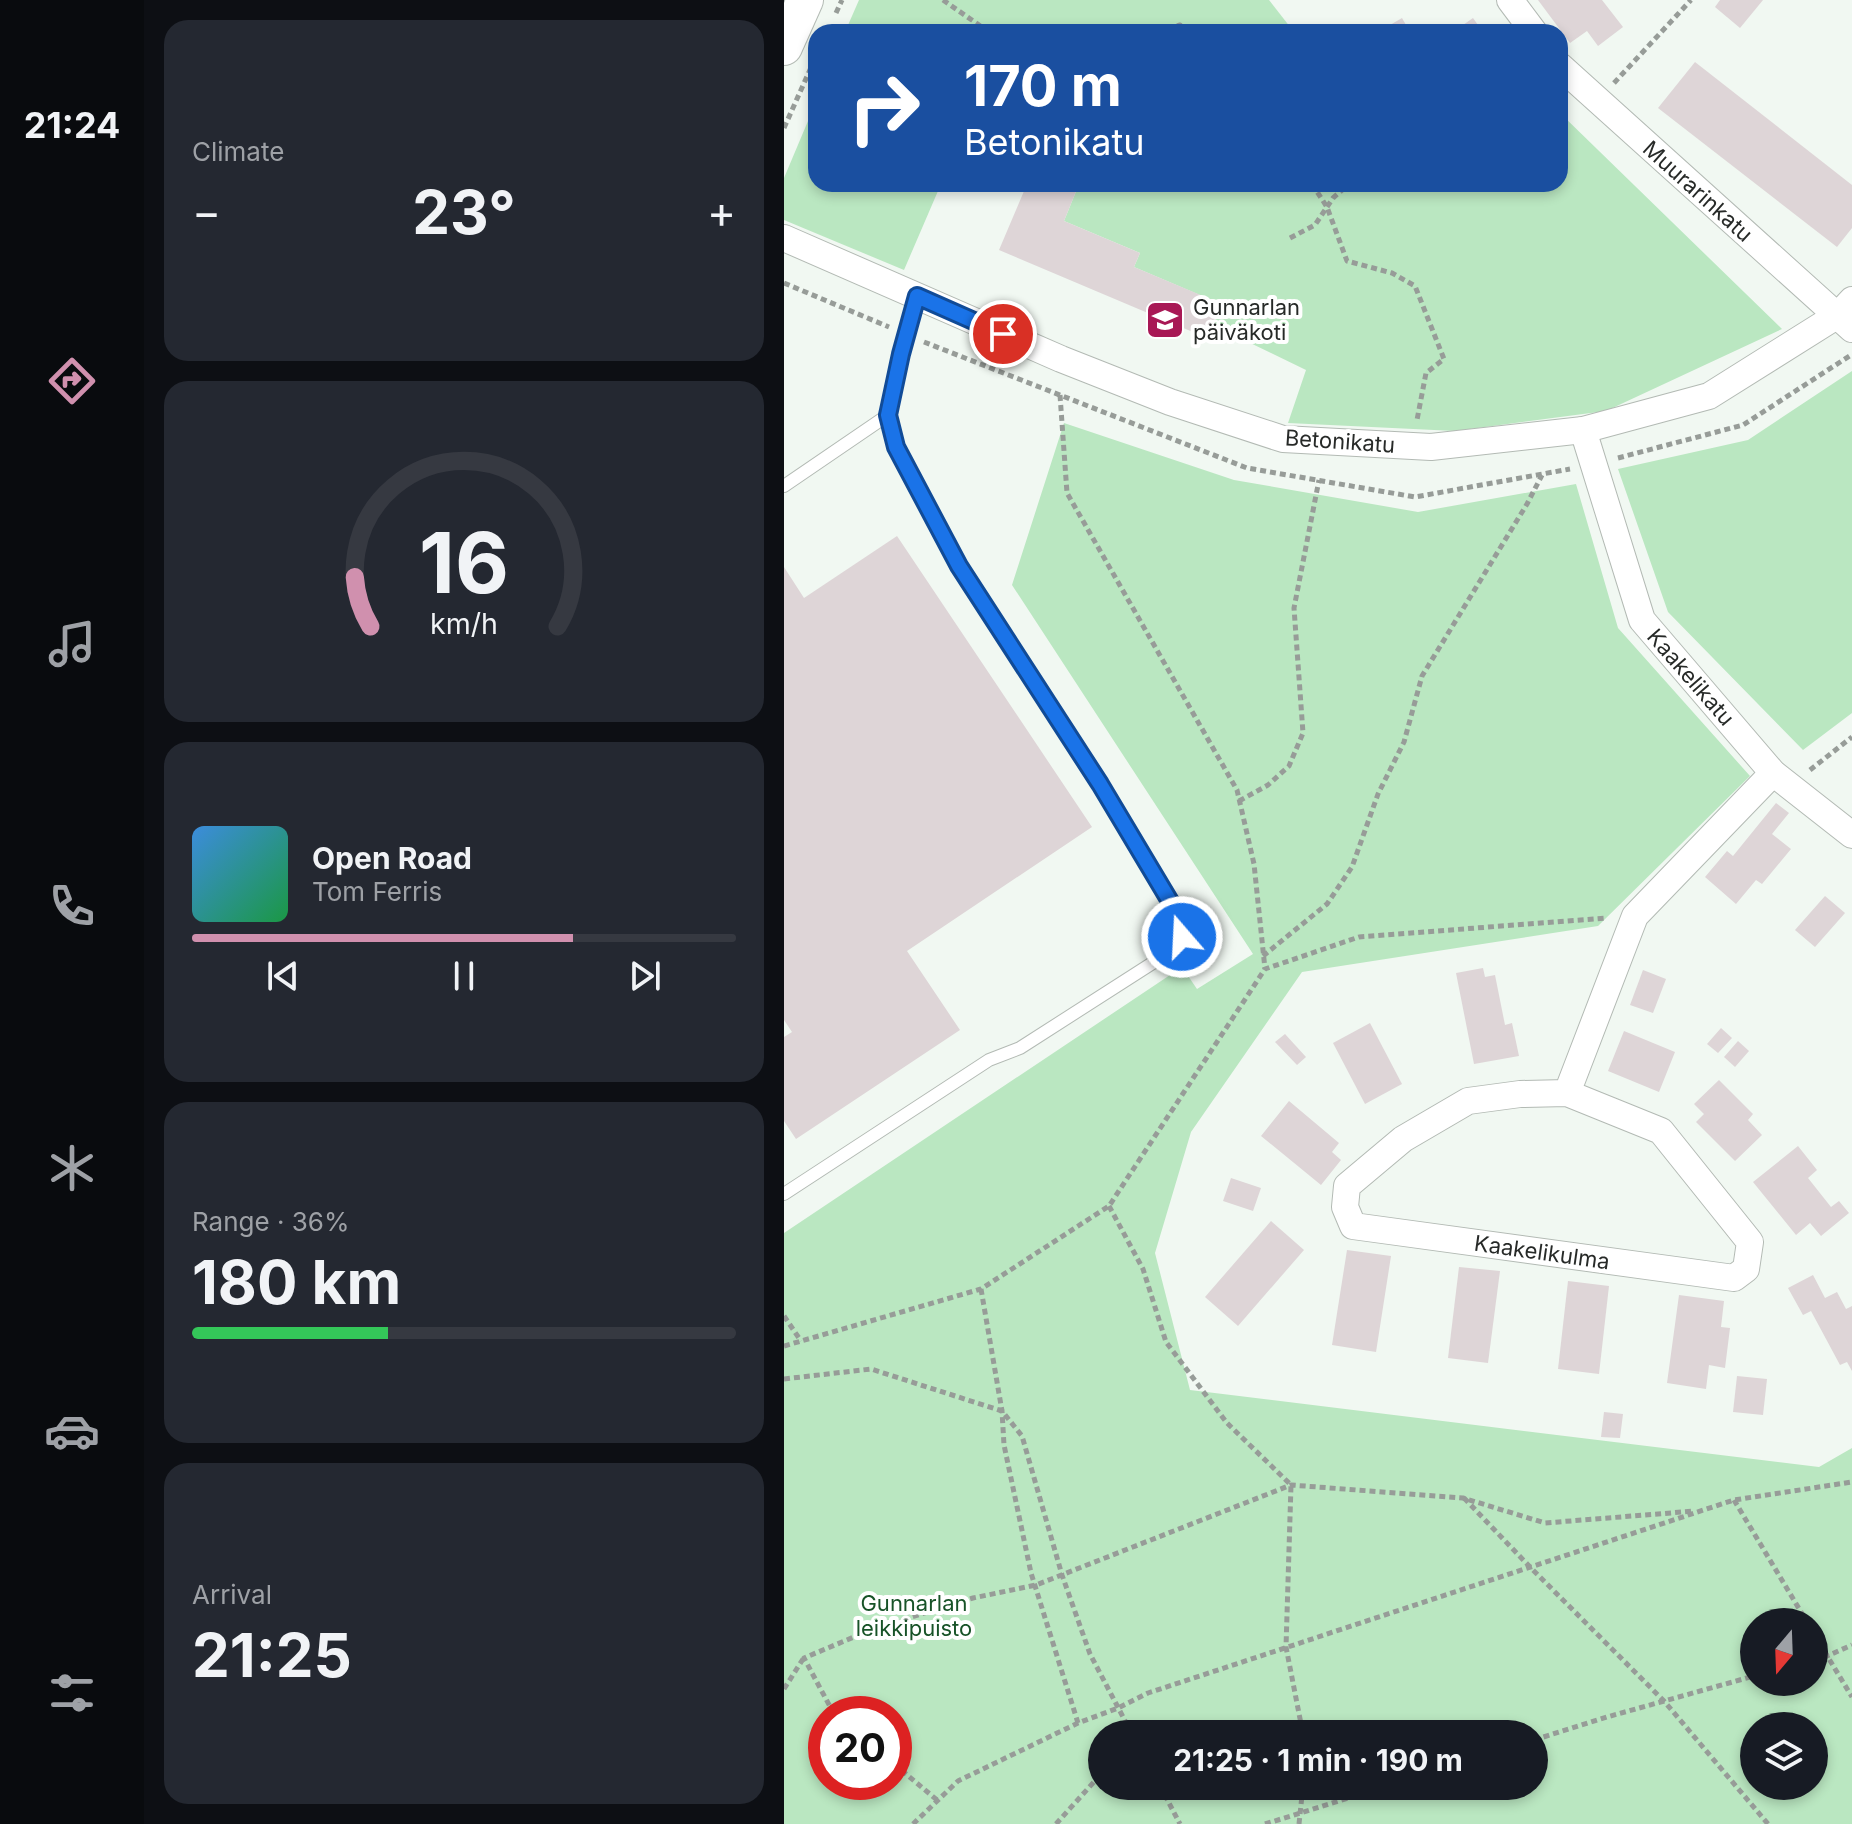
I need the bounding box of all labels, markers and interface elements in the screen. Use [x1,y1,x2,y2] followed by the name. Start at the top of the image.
[964,52,1122,120] text: 170 m
[832,56,936,160] icon: right
[24,103,120,147] text: 21:24
[964,120,1145,164] text: Betonikatu
[1638,135,1758,247] street label: Muurarinkatu
[192,136,284,167] text: Climate
[412,176,516,248] text: 23°
[192,185,221,239] text: −
[707,185,736,239] text: +
[1193,294,1300,345] place label: Gunnarlan päiväkoti
[1144,299,1186,341] school or university icon: Gunnarlan päiväkoti
[969,300,1037,368] pin
[981,312,1025,356] icon: arrive
[44,353,100,409] icon: directions
[1284,424,1396,458] street label: Betonikatu
[419,512,509,613] text: 16
[430,606,498,641] text: km/h
[44,616,100,672] icon: music
[1642,623,1740,731] street label: Kaakelikatu
[312,840,472,876] text: Open Road
[312,876,442,907] text: Tom Ferris
[44,878,100,934] icon: phone
[1140,895,1224,979] position arrow
[261,954,305,998] icon: previous
[442,954,486,998] icon: pause
[623,954,667,998] icon: next
[44,1140,100,1196] icon: climate
[192,1206,350,1237] text: Range · 36%
[1473,1230,1611,1274] street label: Kaakelikulma
[192,1246,401,1318] text: 180 km
[44,1403,100,1459] icon: car
[192,1579,272,1610] text: Arrival
[856,1590,972,1641] park label: Gunnarlan leikkipuisto
[1740,1608,1828,1696] north arrow
[1740,1608,1828,1800] map controls
[192,1619,352,1691] text: 21:25
[44,1665,100,1721] icon: filters
[808,1696,912,1800] speed limit sign: 20
[1740,1712,1828,1800] button: layers
[1173,1742,1463,1778] text: 21:25 · 1 min · 190 m

